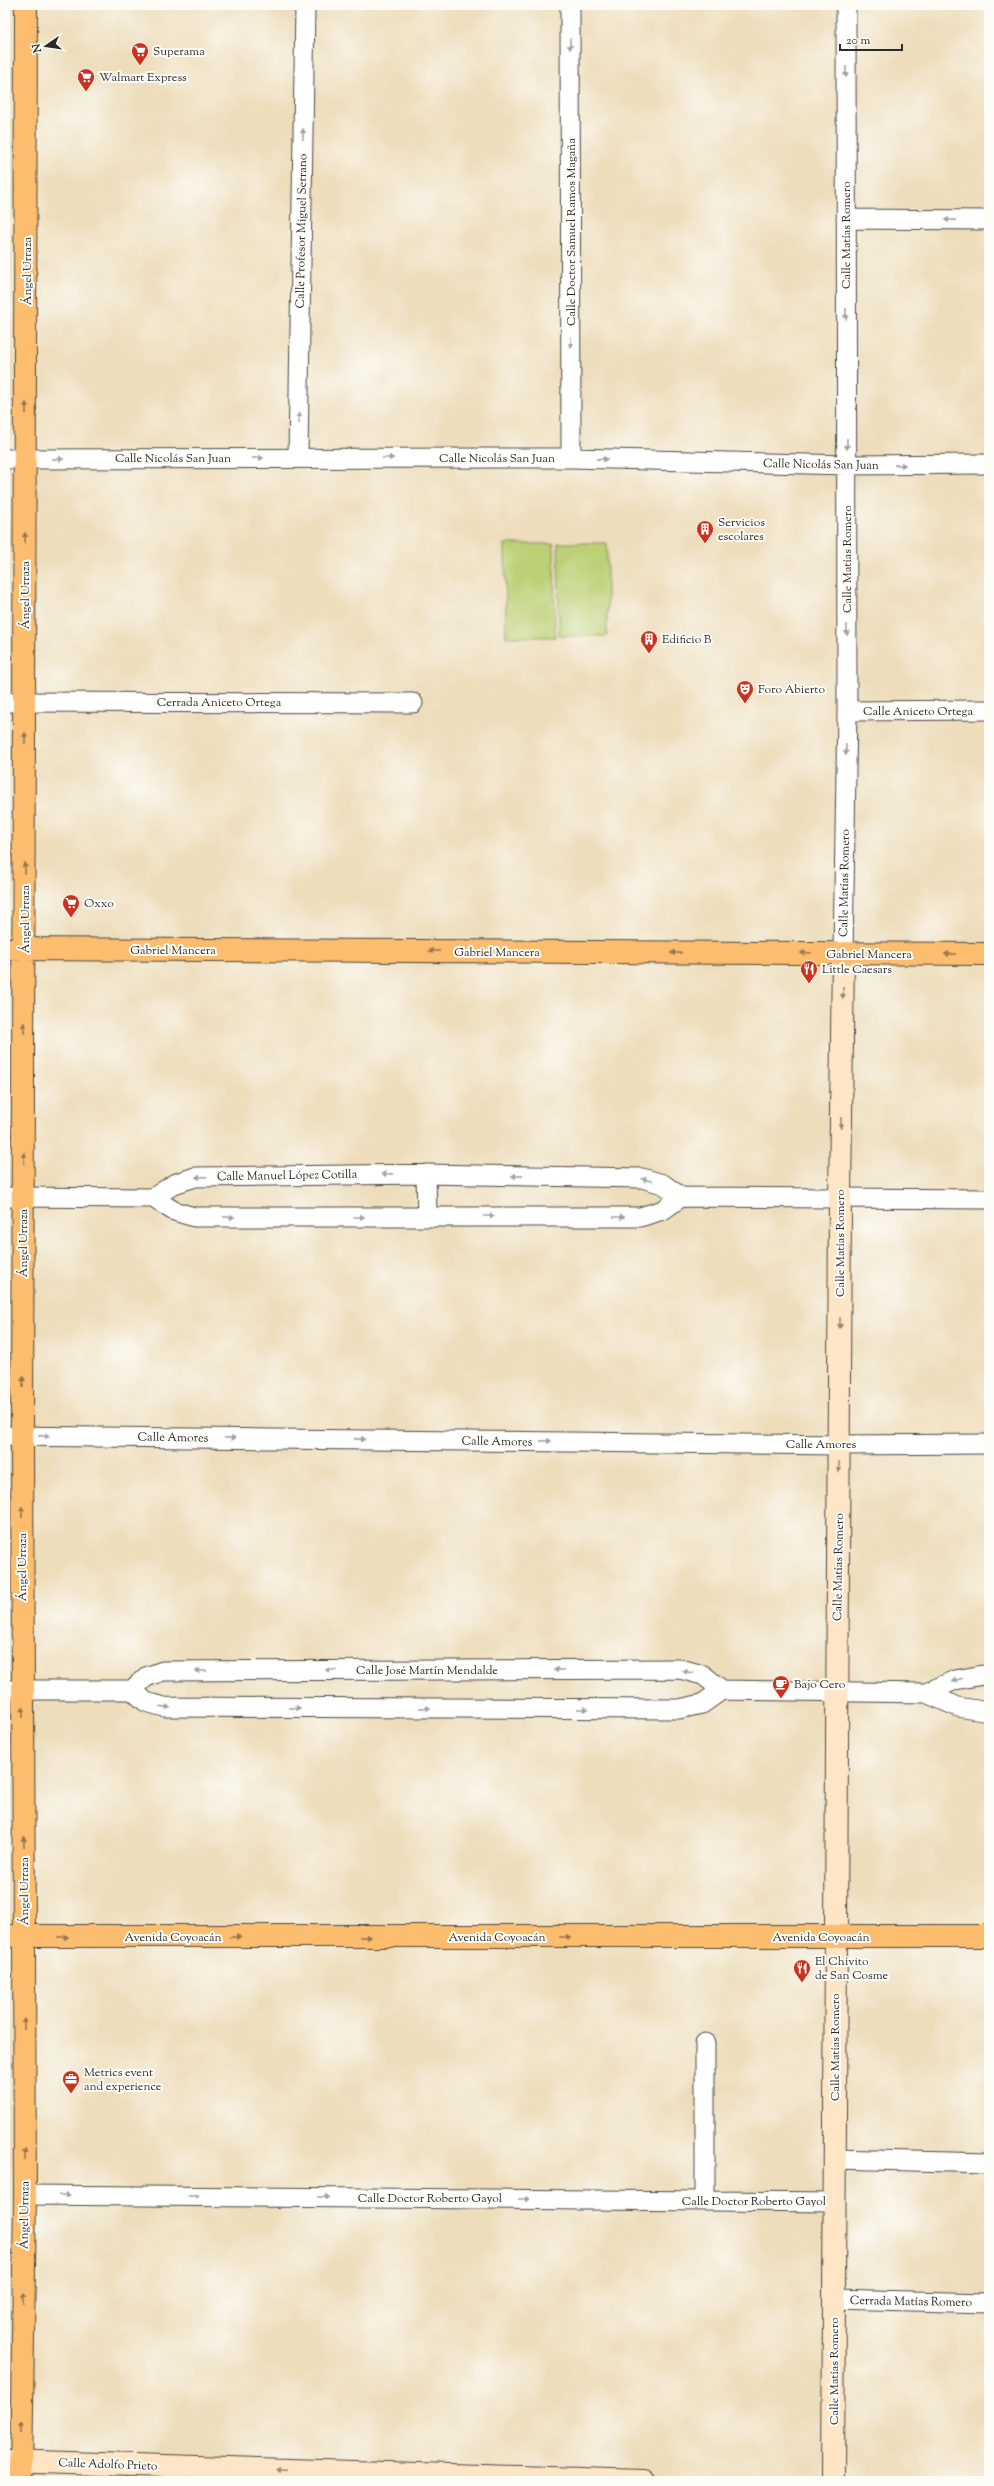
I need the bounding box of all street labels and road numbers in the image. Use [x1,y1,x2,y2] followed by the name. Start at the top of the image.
[563,138,581,326] street label: Calle Doctor Samuel Ramos Magaña
[292,153,312,308] street label: Calle Profesor Miguel Serrano
[838,181,856,289] street label: Calle Matías Romero
[19,236,37,305] street label: Ángel Urraza
[115,450,231,468] street label: Calle Nicolás San Juan
[439,450,555,468] street label: Calle Nicolás San Juan
[763,455,879,475] street label: Calle Nicolás San Juan
[839,505,857,613] street label: Calle Matías Romero
[17,560,35,629] street label: Ángel Urraza
[157,694,282,712] street label: Cerrada Aniceto Ortega
[863,703,973,721] street label: Calle Aniceto Ortega
[835,829,855,937] street label: Calle Matías Romero
[17,884,35,953] street label: Ángel Urraza
[130,942,216,960] street label: Gabriel Mancera
[454,944,540,962] street label: Gabriel Mancera
[826,946,912,964] street label: Gabriel Mancera
[217,1166,358,1186] street label: Calle Manuel López Cotilla
[832,1189,850,1297] street label: Calle Matías Romero
[15,1208,33,1277] street label: Ángel Urraza
[137,1428,209,1448] street label: Calle Amores
[461,1432,533,1452] street label: Calle Amores
[786,1436,857,1454] street label: Calle Amores
[829,1513,849,1621] street label: Calle Matías Romero
[14,1532,32,1601] street label: Ángel Urraza
[356,1662,498,1680] street label: Calle José Martín Mendalde
[16,1856,34,1925] street label: Ángel Urraza
[124,1929,222,1947] street label: Avenida Coyoacán
[448,1929,546,1947] street label: Avenida Coyoacán
[772,1929,870,1947] street label: Avenida Coyoacán
[827,1993,845,2101] street label: Calle Matías Romero
[15,2180,35,2249] street label: Ángel Urraza
[358,2190,503,2208] street label: Calle Doctor Roberto Gayol
[682,2193,827,2211] street label: Calle Doctor Roberto Gayol
[850,2292,973,2312] street label: Cerrada Matías Romero
[826,2317,844,2425] street label: Calle Matías Romero
[58,2454,158,2476] street label: Calle Adolfo Prieto

